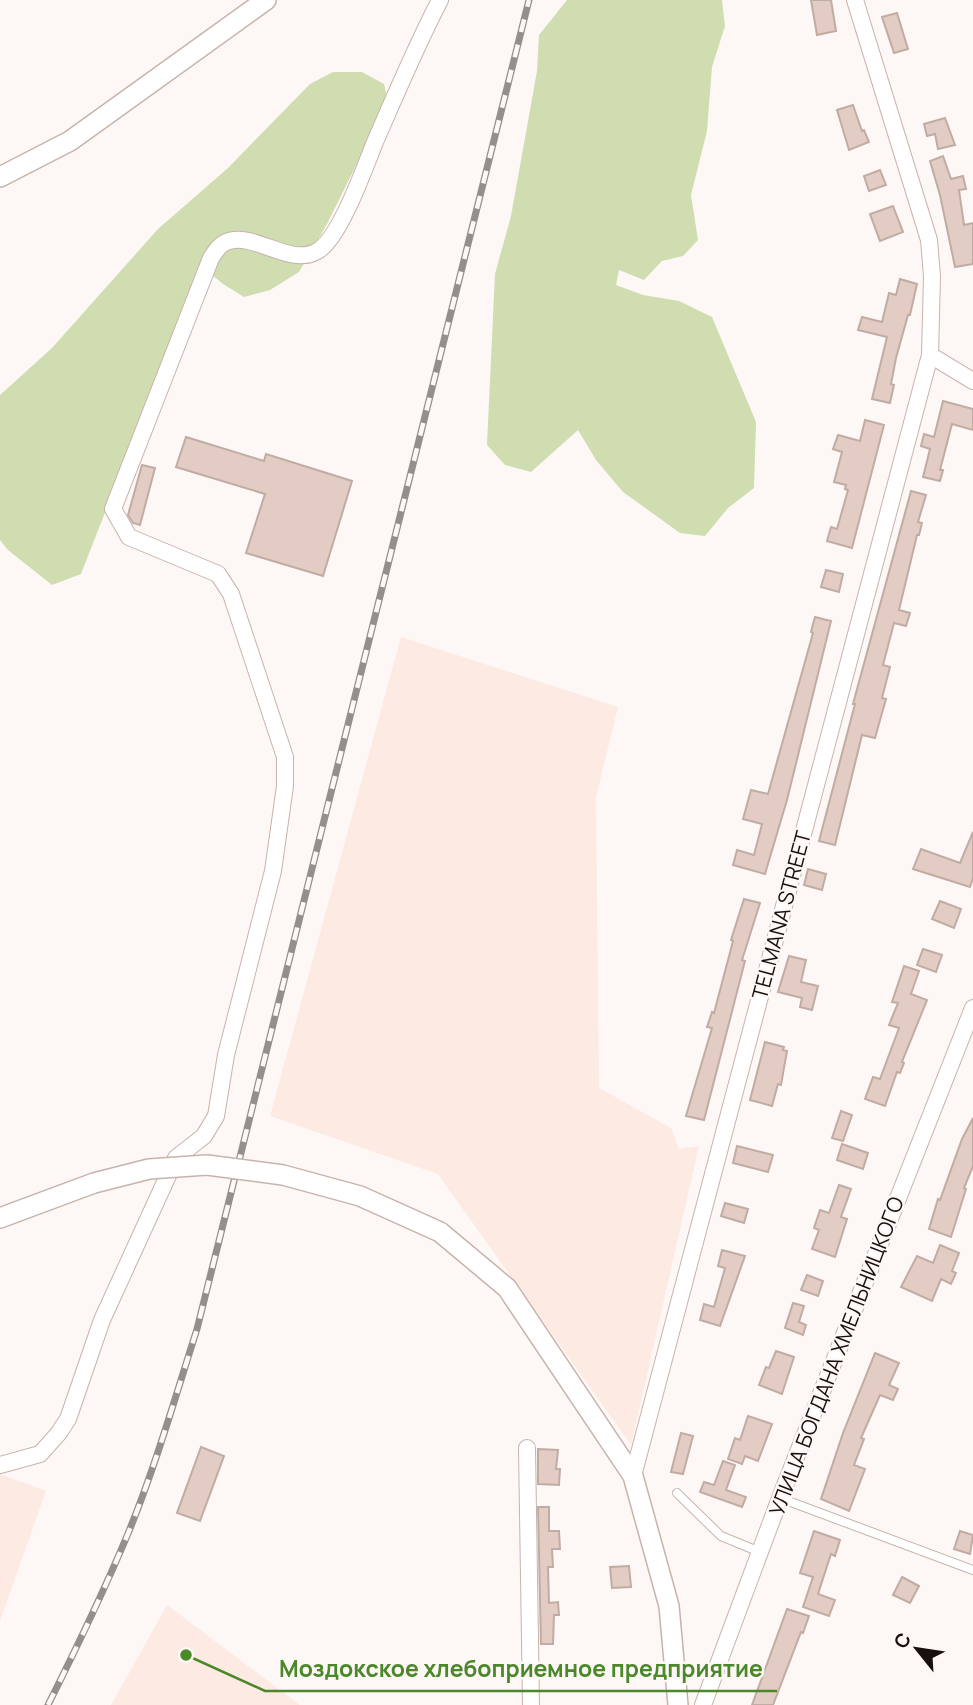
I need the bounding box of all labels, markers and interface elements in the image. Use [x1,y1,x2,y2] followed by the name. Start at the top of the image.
[745,827,817,1002] street label: TELMANA STREET
[762,1193,910,1519] street label: УЛИЦА БОГДАНА ХМЕЛЬНИЦКОГО
[882,1614,952,1684] north arrow
[888,1628,917,1653] text: С
[265,1647,777,1691] callout: Моздокское хлебоприемное предприятие
[279,1652,763,1684] text: Моздокское хлебоприемное предприятие

